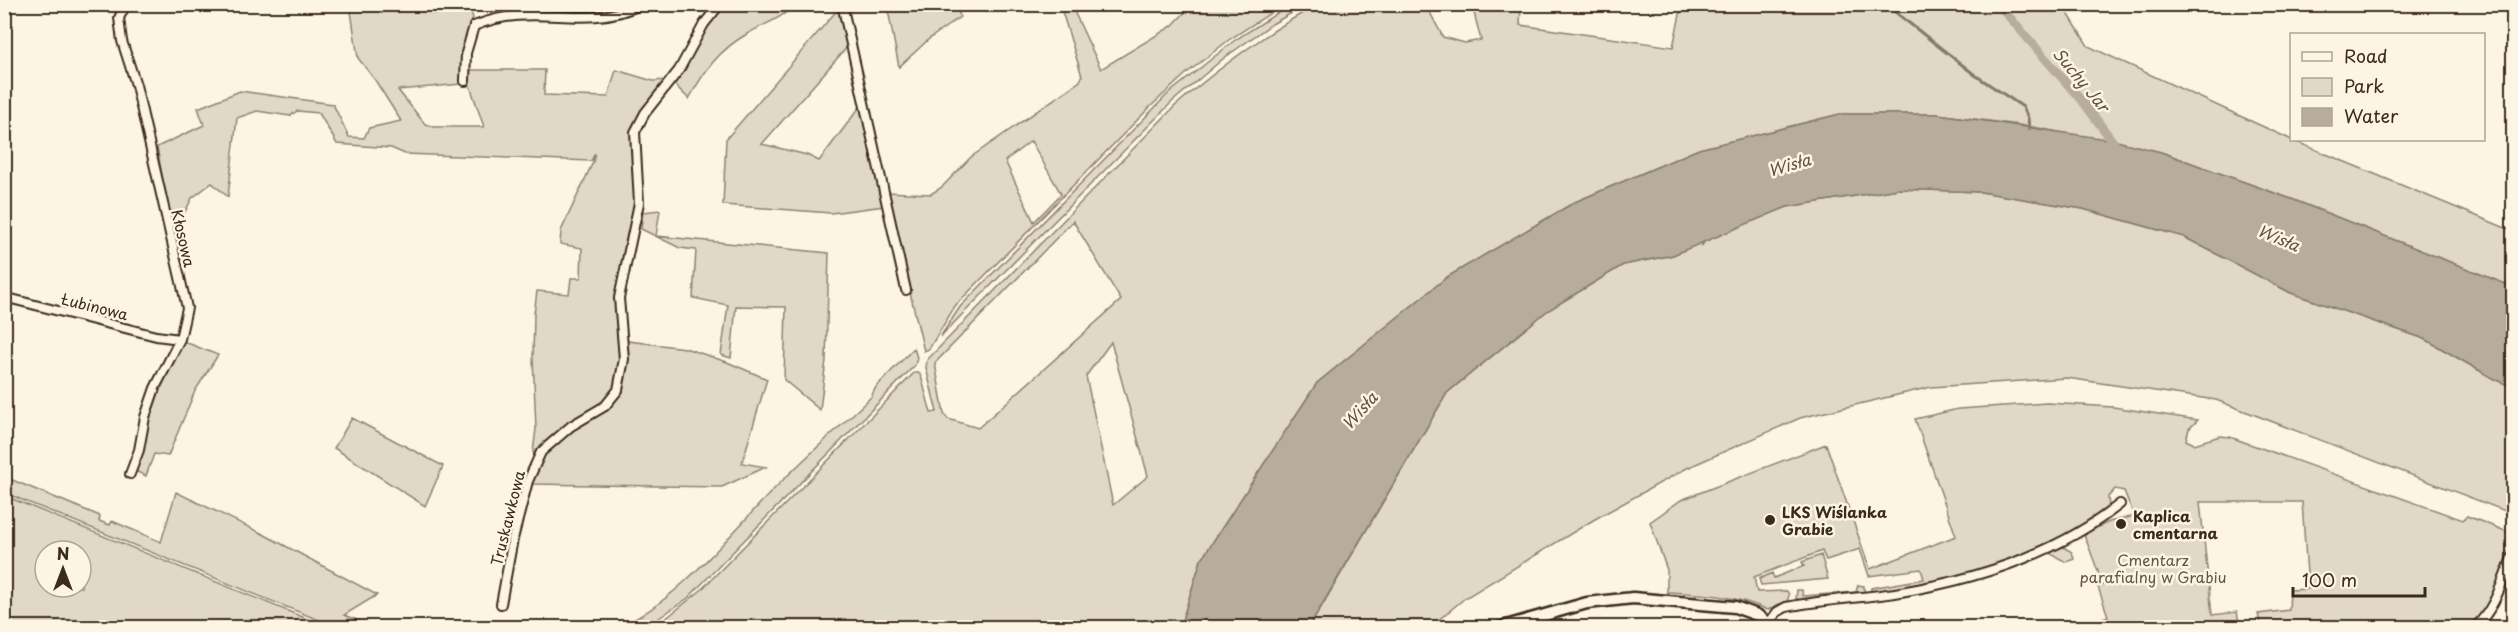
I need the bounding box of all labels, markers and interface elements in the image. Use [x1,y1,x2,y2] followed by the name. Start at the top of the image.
[2290,33,2485,141] legend
[2048,42,2118,118] water label: Suchy Jar
[2344,42,2388,69] text: Road
[2344,72,2384,99] text: Park
[2344,102,2399,129] text: Water
[1765,146,1814,181] water label: Wisła
[166,207,202,270] street label: Kłosowa
[2254,218,2305,257] water label: Wisła
[59,287,131,326] street label: Łubinowa
[1336,385,1383,434] water label: Wisła
[484,467,530,568] street label: Truskawkowa
[1782,500,1887,540] place label: LKS Wiślanka Grabie
[2133,504,2219,544] place label: Kaplica cmentarna
[1763,513,1777,527] marker: LKS Wiślanka Grabie
[2114,517,2128,531] marker: Kaplica cmentarna
[33,539,93,599] north arrow
[57,541,69,565] text: N
[2080,548,2226,588] park label: Cmentarz parafialny w Grabiu
[2293,560,2425,598] scale bar
[2302,566,2357,593] text: 100 m

